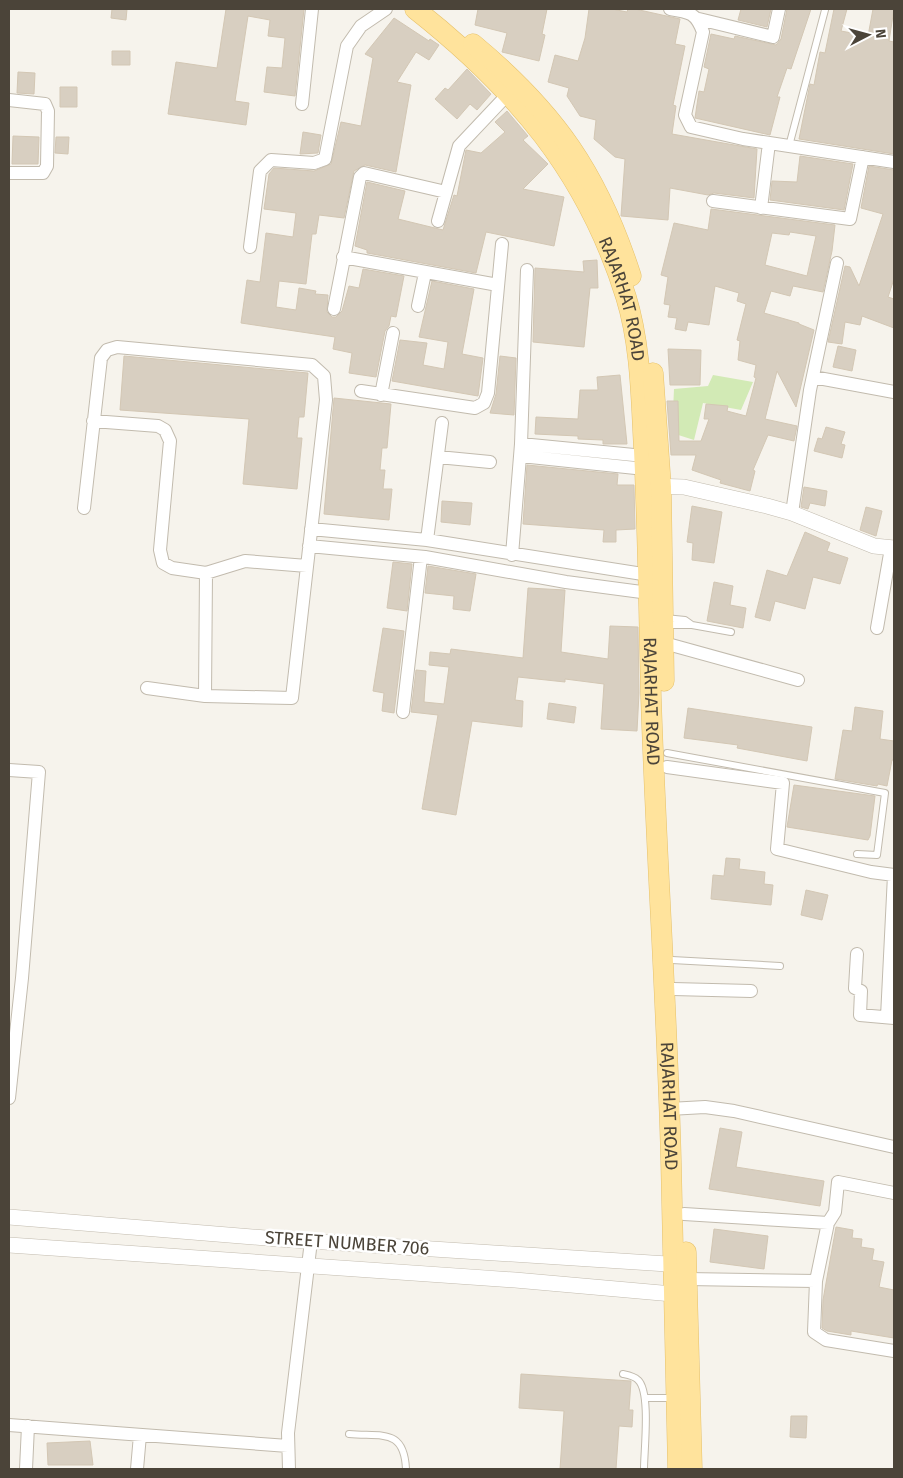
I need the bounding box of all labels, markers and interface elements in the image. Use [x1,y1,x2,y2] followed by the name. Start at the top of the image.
[843,10,893,60] north arrow
[871,28,889,39] text: N
[594,233,649,362] street label: RAJARHAT ROAD
[639,637,665,766] street label: RAJARHAT ROAD
[656,1041,682,1171] street label: RAJARHAT ROAD
[264,1226,430,1260] street label: STREET NUMBER 706

